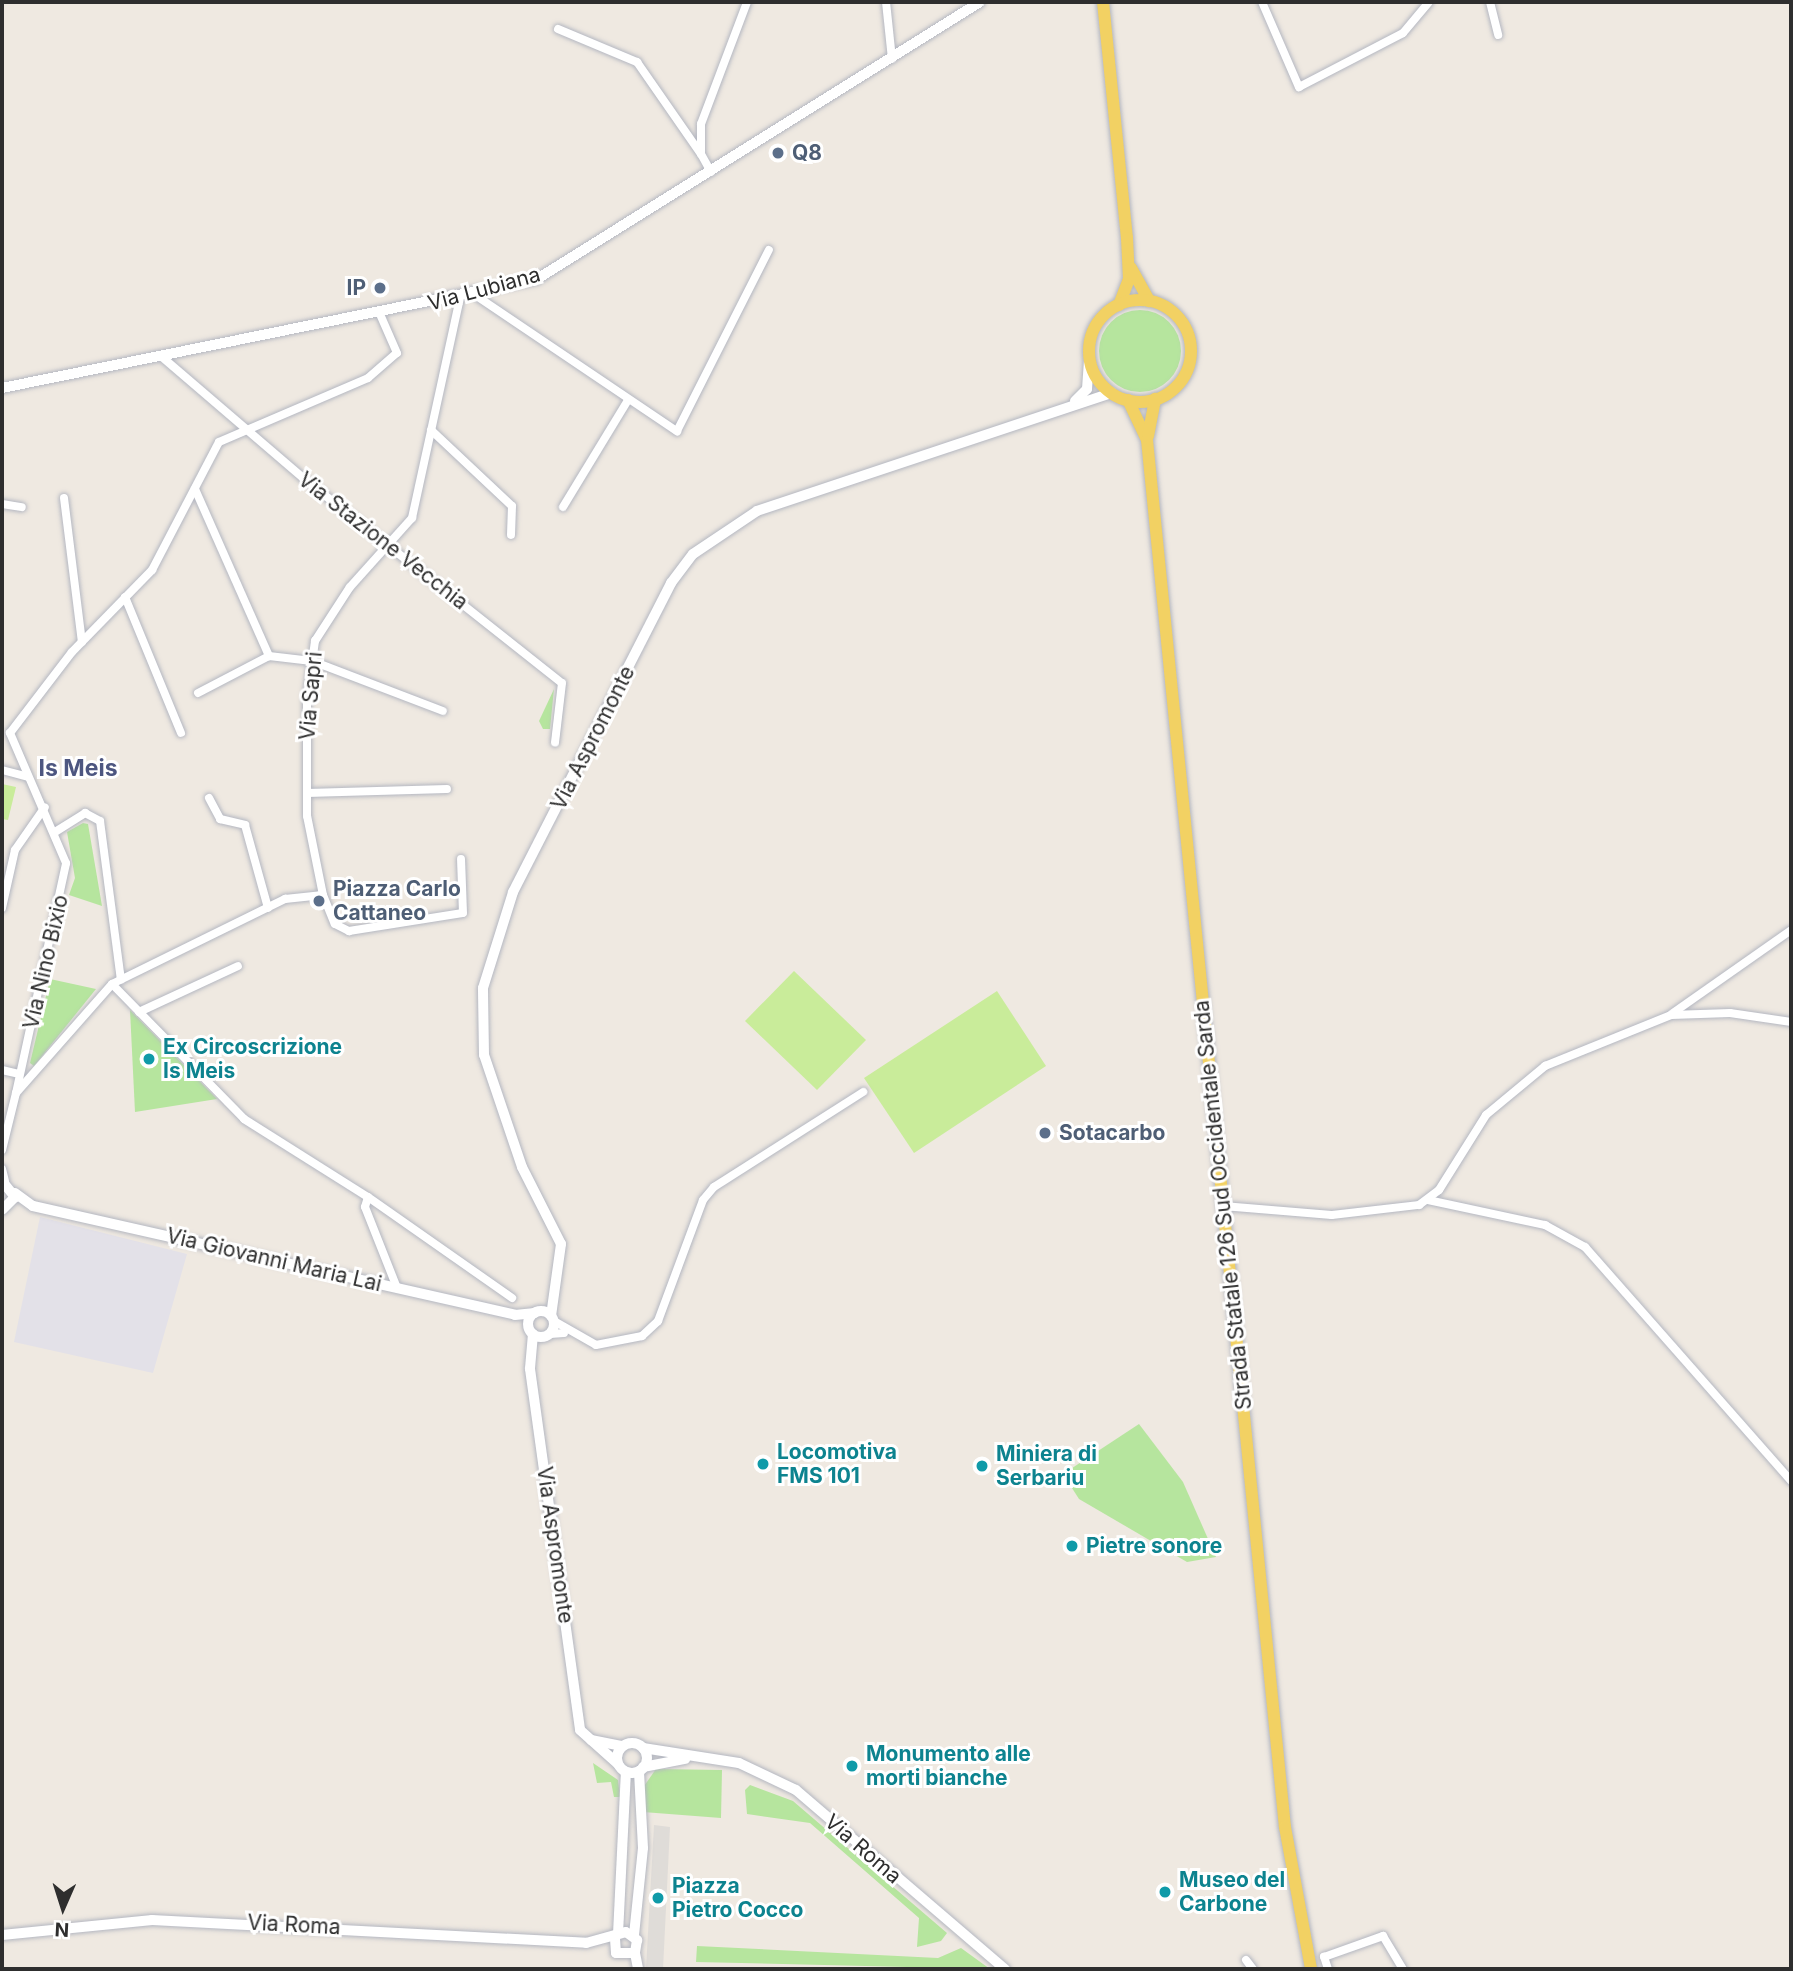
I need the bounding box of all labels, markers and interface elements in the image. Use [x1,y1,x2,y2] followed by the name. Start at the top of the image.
[792,140,822,166] place label: Q8
[770,145,786,161] marker: Q8
[425,262,543,316] street label: Via Lubiana
[346,275,366,301] place label: IP
[372,280,388,296] marker: IP
[293,467,473,615] street label: Via Stazione Vecchia
[295,651,327,741] street label: Via Sapri
[546,662,640,814] street label: Via Aspromonte
[38,754,118,782] district label: Is Meis
[333,876,461,926] place label: Piazza Carlo Cattaneo
[18,892,74,1032] street label: Via Nino Bixio
[311,893,327,909] marker: Piazza Carlo Cattaneo
[1189,999,1257,1411] street label: Strada Statale 126 Sud Occidentale Sarda
[163,1034,342,1084] place label: Ex Circoscrizione Is Meis
[141,1051,157,1067] marker: Ex Circoscrizione Is Meis
[1059,1120,1165,1146] place label: Sotacarbo
[1037,1125,1053,1141] marker: Sotacarbo
[164,1223,384,1297] street label: Via Giovanni Maria Lai
[777,1439,897,1489] place label: Locomotiva FMS 101
[996,1441,1097,1491] place label: Miniera di Serbariu
[755,1456,771,1472] marker: Locomotiva FMS 101
[974,1458,990,1474] marker: Miniera di Serbariu
[532,1465,578,1625] street label: Via Aspromonte
[1086,1533,1222,1559] place label: Pietre sonore
[1064,1538,1080,1554] marker: Pietre sonore
[866,1741,1031,1791] place label: Monumento alle morti bianche
[844,1758,860,1774] marker: Monumento alle morti bianche
[820,1809,906,1889] street label: Via Roma
[1179,1867,1285,1917] place label: Museo del Carbone
[28,1873,98,1943] north arrow
[672,1873,803,1923] place label: Piazza Pietro Cocco
[1157,1884,1173,1900] marker: Museo del Carbone
[650,1890,666,1906] marker: Piazza Pietro Cocco
[247,1910,341,1940] street label: Via Roma
[54,1918,70,1941] text: N

